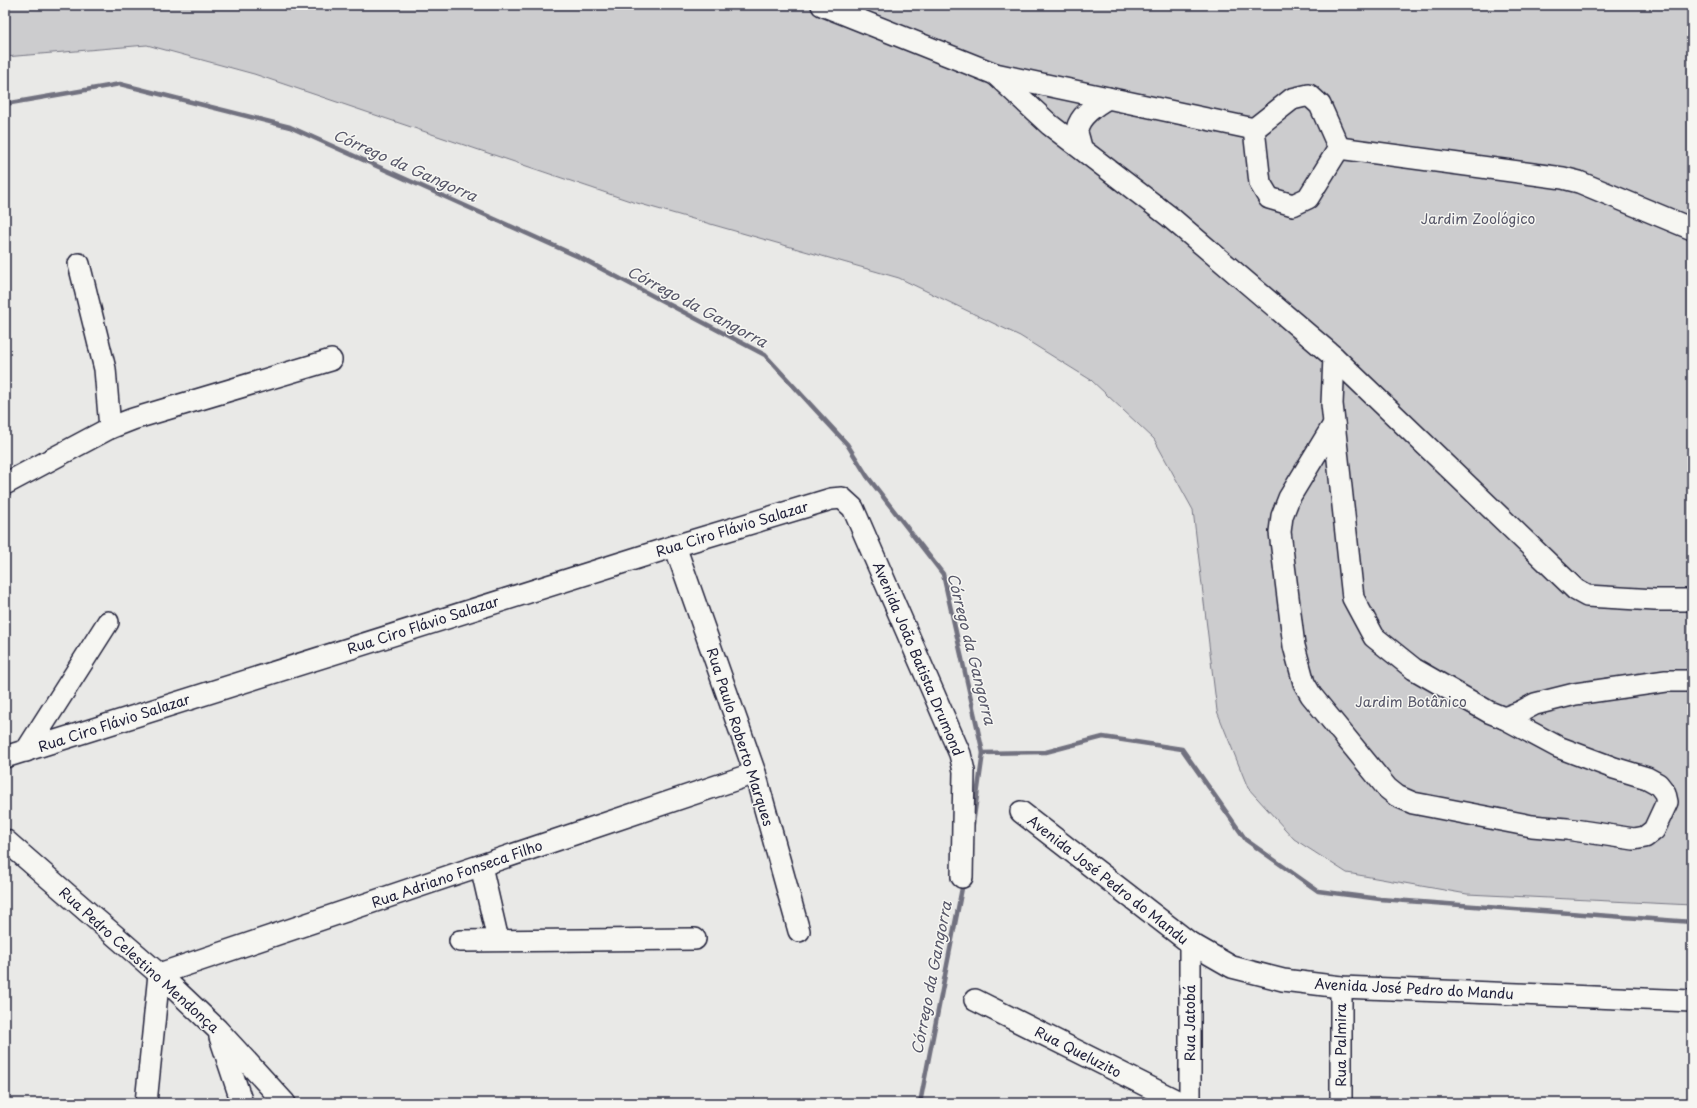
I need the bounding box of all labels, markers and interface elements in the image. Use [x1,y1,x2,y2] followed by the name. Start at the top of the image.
[330,123,482,207] water label: Córrego da Gangorra
[1421,208,1536,229] park label: Jardim Zoológico
[624,259,772,353] water label: Córrego da Gangorra
[653,495,811,562] street label: Rua Ciro Flávio Salazar
[868,559,969,759] street label: Avenida João Batista Drumond
[943,570,1003,727] water label: Córrego da Gangorra
[344,590,501,659] street label: Rua Ciro Flávio Salazar
[702,645,779,829] street label: Rua Paulo Roberto Marques
[35,688,192,757] street label: Rua Ciro Flávio Salazar
[1355,691,1467,712] park label: Jardim Botânico
[1023,810,1193,949] street label: Avenida José Pedro do Mandu
[368,834,545,913] street label: Rua Adriano Fonseca Filho
[55,882,224,1038] street label: Rua Pedro Celestino Mendonça
[904,899,957,1056] water label: Córrego da Gangorra
[1314,973,1514,1004] street label: Avenida José Pedro do Mandu
[1179,984,1200,1061] street label: Rua Jatobá
[1330,1003,1351,1087] street label: Rua Palmira
[1031,1021,1125,1082] street label: Rua Queluzito

